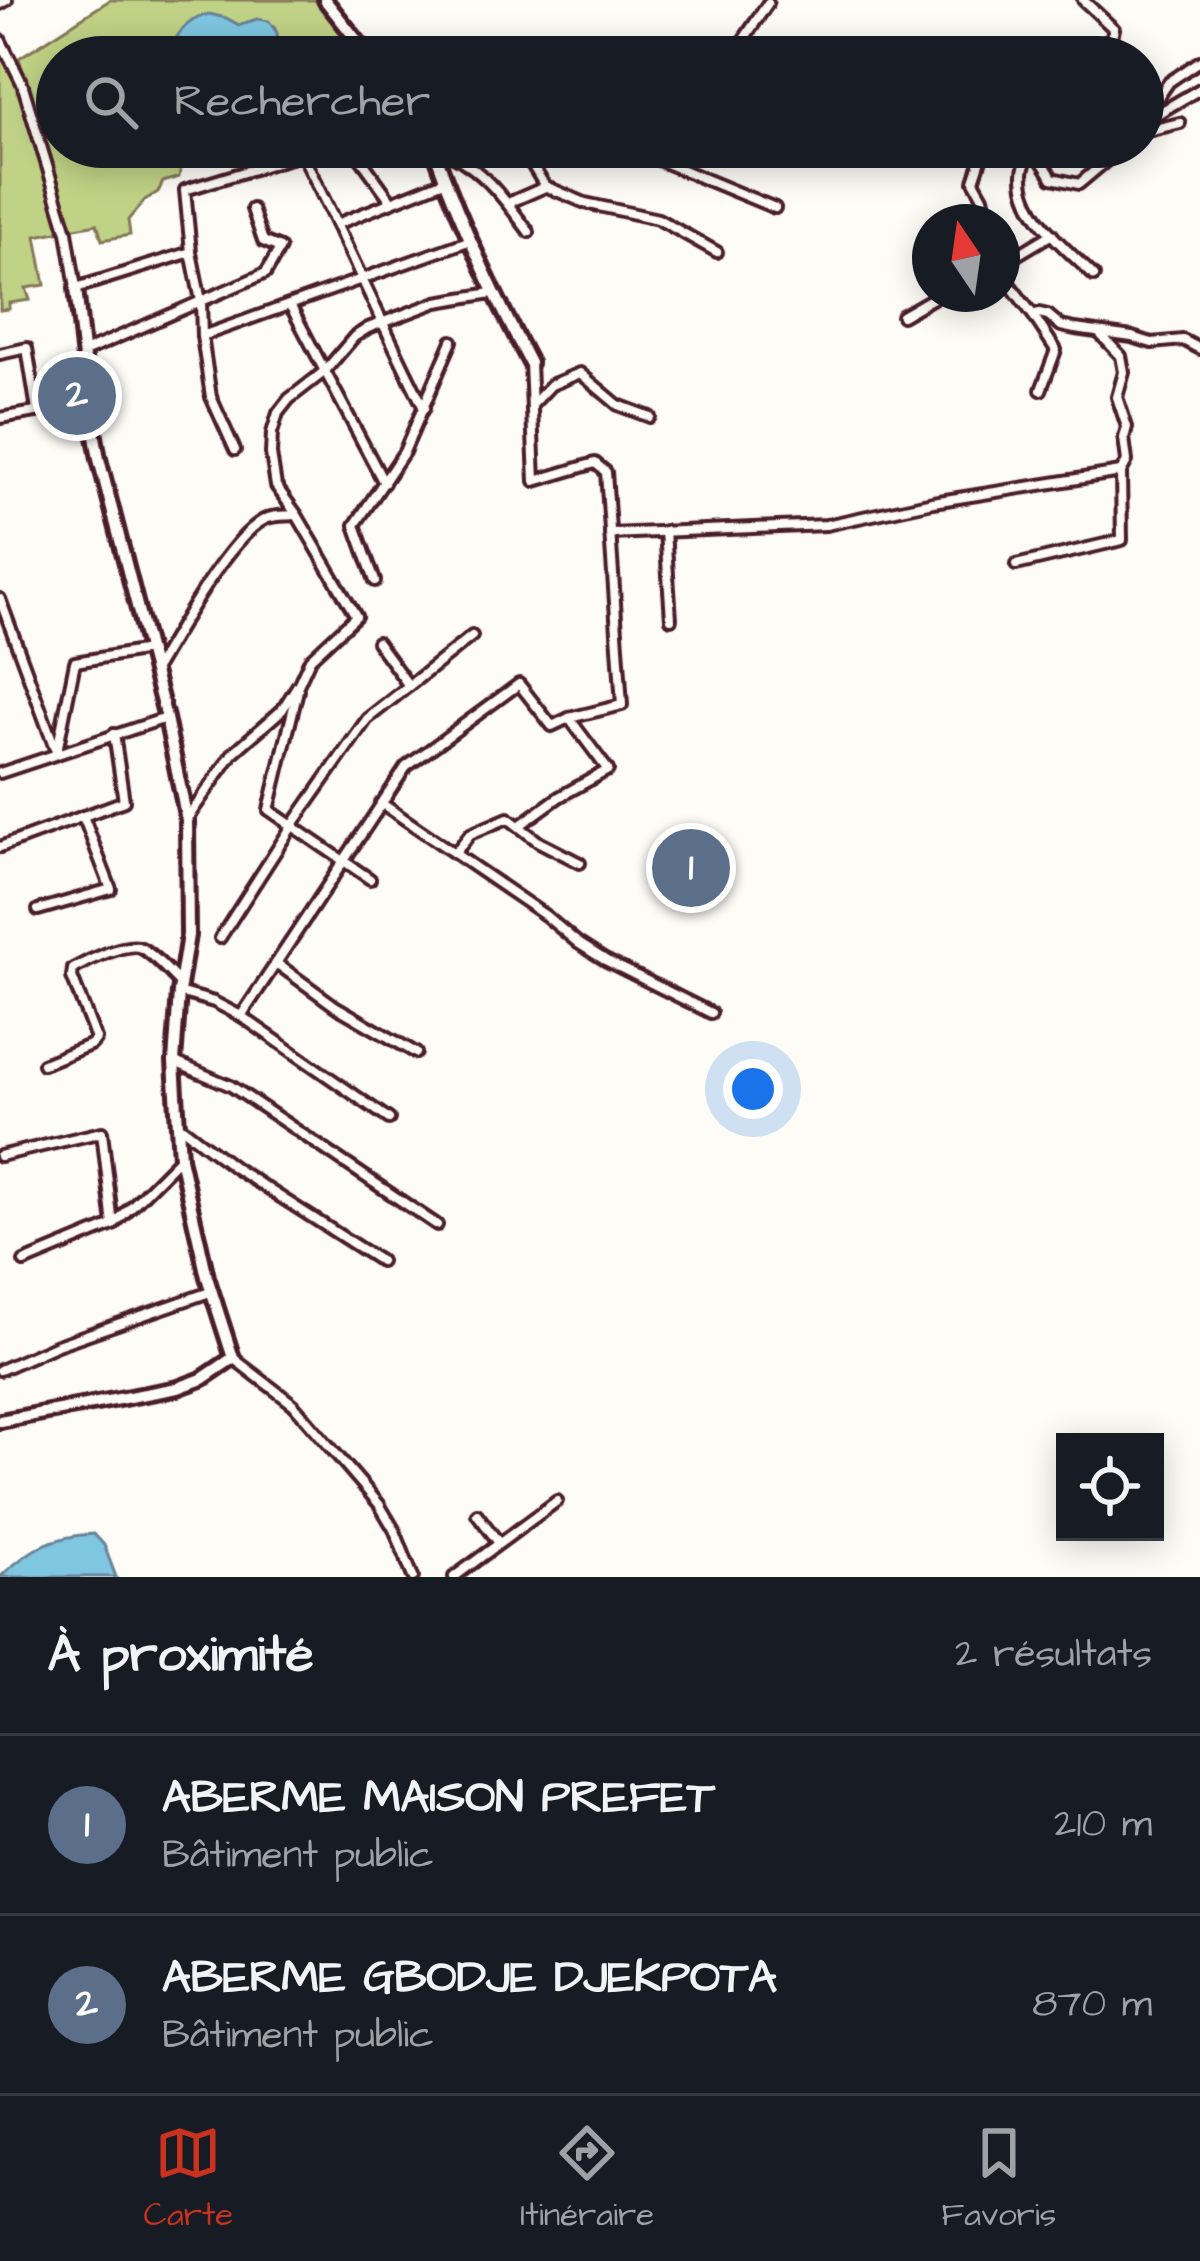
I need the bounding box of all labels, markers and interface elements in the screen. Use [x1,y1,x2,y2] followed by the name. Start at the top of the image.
[36,36,1164,168] search box
[78,69,144,135] icon: search
[174,71,430,133] text: Rechercher
[912,204,1020,312] north arrow
[38,351,116,441] pin: 2
[652,823,730,913] pin: 1
[723,1059,783,1119] your location
[1056,1433,1164,1541] map controls
[1056,1433,1164,1541] button: locate
[48,1620,314,1691] text: À proximité
[955,1628,1152,1682] text: 2 résultats
[162,1767,715,1829] text: ABERME MAISON PREFET
[85,1798,90,1852] text: 1
[1054,1798,1152,1852] text: 210 m
[162,1829,434,1883] text: Bâtiment public
[162,1947,777,2009] text: ABERME GBODJE DJEKPOTA
[76,1978,98,2032] text: 2
[1032,1978,1152,2032] text: 870 m
[162,2009,434,2063] text: Bâtiment public
[144,2120,233,2238] tab: Carte
[520,2120,654,2238] tab: Itinéraire
[941,2120,1056,2238] tab: Favoris

